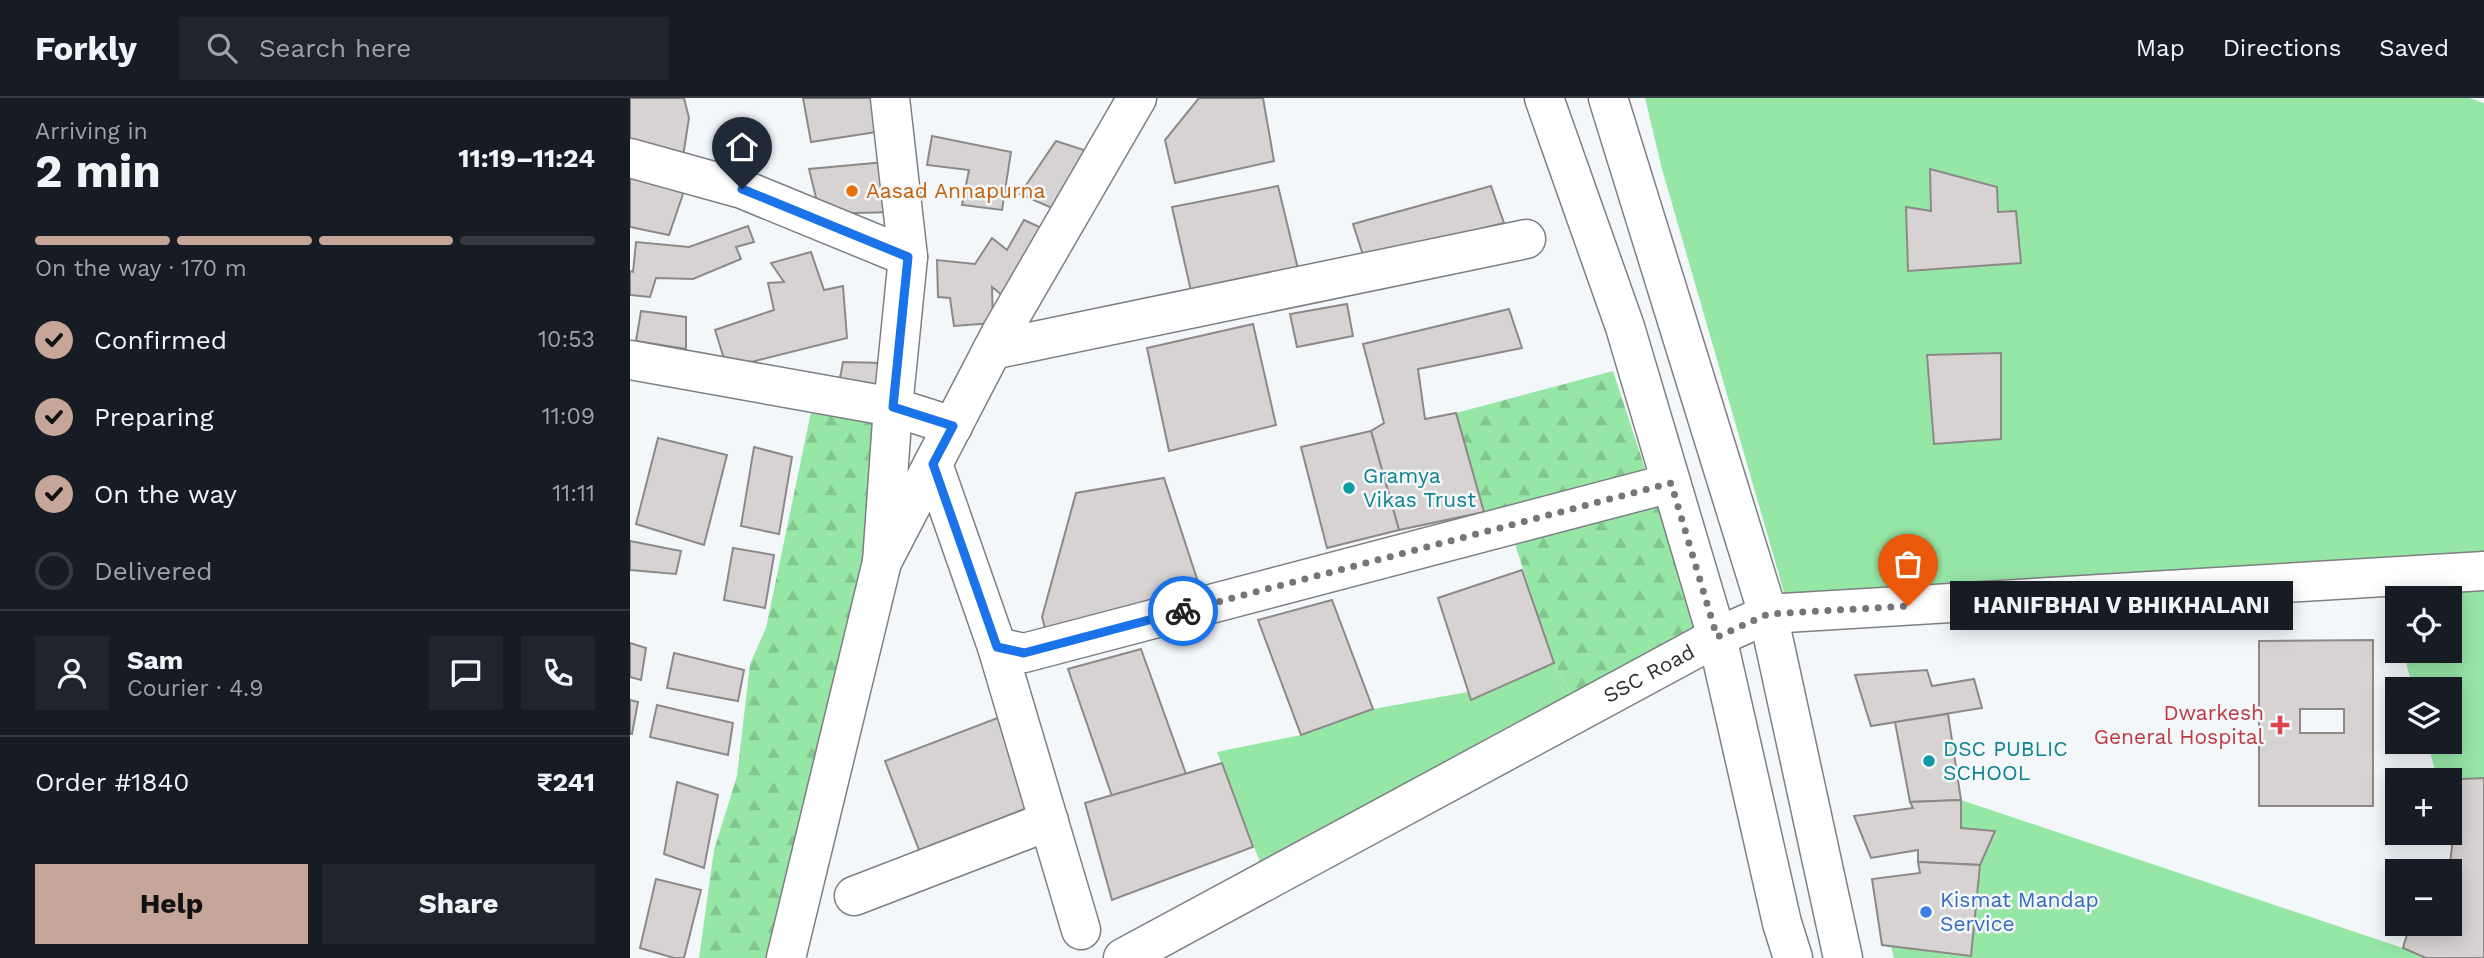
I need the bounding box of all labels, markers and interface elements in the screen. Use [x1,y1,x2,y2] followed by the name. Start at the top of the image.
[179,17,669,80] search box
[35,29,137,68] text: Forkly
[203,29,241,67] icon: search
[259,33,411,63] text: Search here
[2136,34,2185,62] text: Map
[2223,34,2341,62] text: Directions
[2379,34,2449,62] text: Saved
[712,117,772,189] pin
[35,118,148,145] text: Arriving in
[723,128,761,166] icon: home
[458,143,595,173] text: 11:19–11:24
[35,144,161,198] text: 2 min
[866,178,1046,203] place label: Aasad Annapurna
[844,183,860,199] marker: Aasad Annapurna
[35,255,247,282] text: On the way · 170 m
[35,321,73,359] icon: check
[94,325,227,355] text: Confirmed
[538,326,595,353] text: 10:53
[35,398,73,436] icon: check
[94,402,214,432] text: Preparing
[542,403,595,430] text: 11:09
[1363,463,1476,512] place label: Gramya Vikas Trust
[35,475,73,513] icon: check
[94,479,237,509] text: On the way
[552,480,595,507] text: 11:11
[1341,480,1357,496] marker: Gramya Vikas Trust
[1878,534,1938,606] pin
[1889,545,1927,583] icon: bag
[94,556,213,586] text: Delivered
[1148,576,1218,646] courier
[1950,582,2293,630] callout: HANIFBHAI V BHIKHALANI
[2385,586,2462,936] map controls
[2385,586,2462,663] button: locate
[1164,592,1202,630] icon: bike
[1973,592,2270,619] text: HANIFBHAI V BHIKHALANI
[35,636,109,710] button: person
[429,636,503,710] button: chat
[521,636,595,710] button: phone
[1599,639,1699,708] street label: SSC Road
[127,645,183,675] text: Sam
[127,675,263,702] text: Courier · 4.9
[2385,677,2462,754] button: layers
[2094,700,2265,749] place label: Dwarkesh General Hospital
[2270,715,2290,735] marker: Dwarkesh General Hospital
[1943,736,2068,785] place label: DSC PUBLIC SCHOOL
[1921,753,1937,769] marker: DSC PUBLIC SCHOOL
[35,767,190,797] text: Order #1840
[537,767,595,797] text: ₹241
[2385,768,2462,845] button: +
[2385,859,2462,936] button: −
[35,864,308,944] button: Help
[322,864,595,944] button: Share
[1940,887,2099,936] place label: Kismat Mandap Service
[1918,904,1934,920] marker: Kismat Mandap Service

